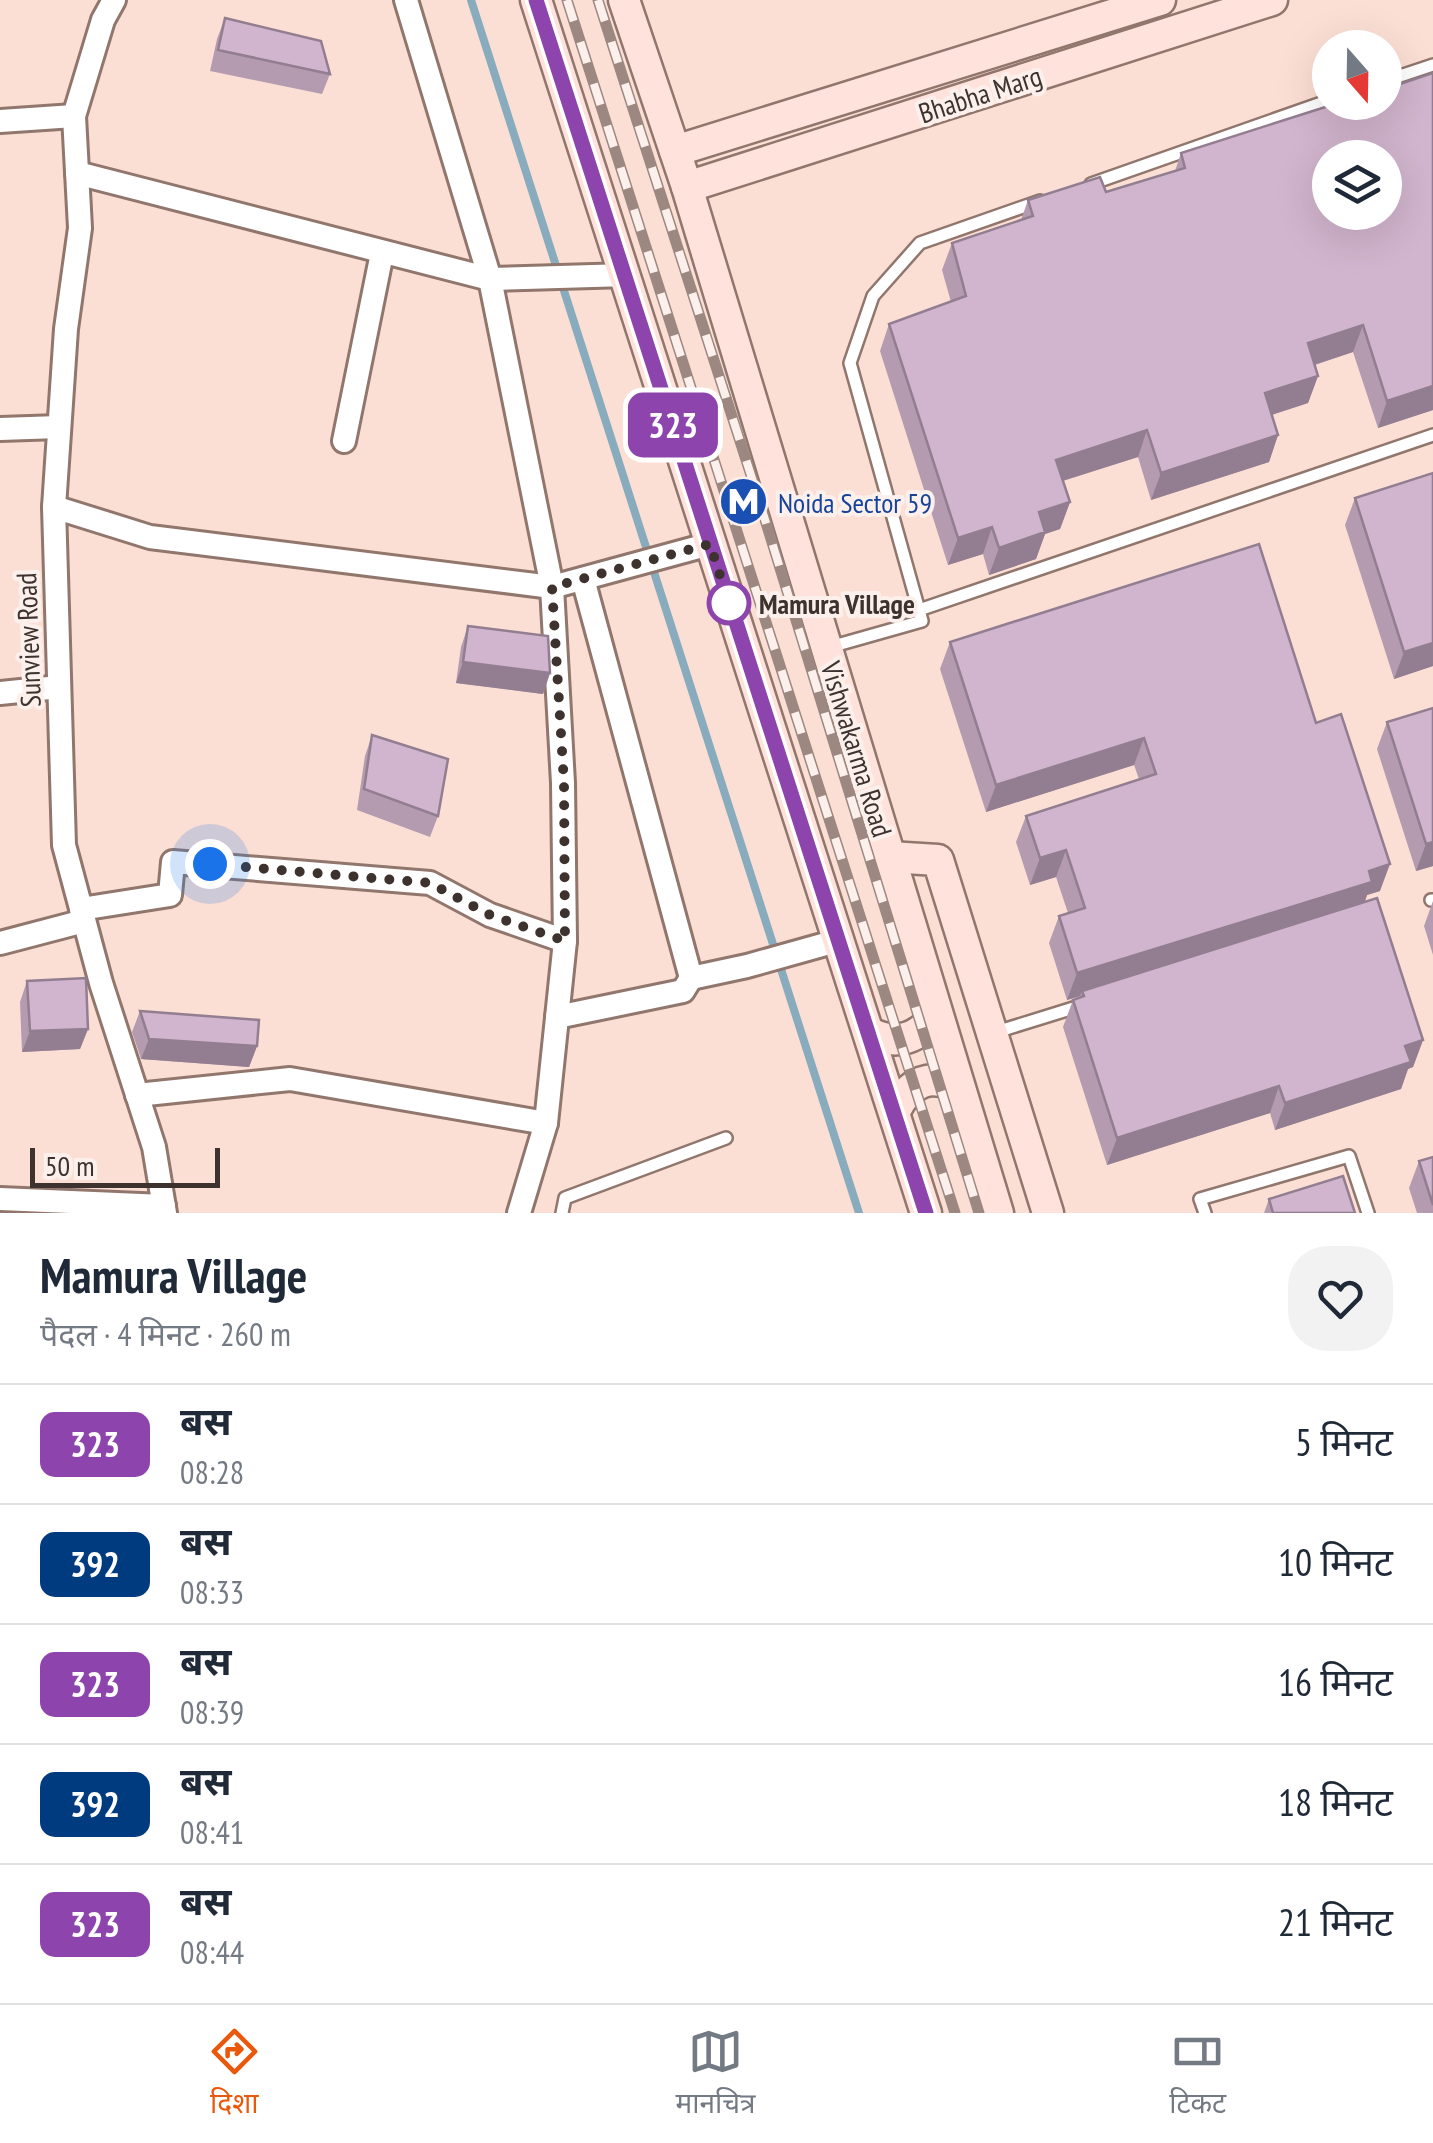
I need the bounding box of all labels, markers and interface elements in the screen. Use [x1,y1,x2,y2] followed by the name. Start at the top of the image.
[1312,30,1402,120] north arrow
[1312,30,1402,230] map controls
[914,57,1046,131] street label: Bhabha Marg
[1312,140,1402,230] button: layers
[616,392,730,458] line badge: 323
[648,402,698,448] text: 323
[717,476,769,528] metro station icon: Noida Sector 59
[778,484,932,521] place label: Noida Sector 59
[7,572,49,708] street label: Sunview Road
[708,582,750,624] marker: Mamura Village
[759,585,915,622] place label: Mamura Village
[812,656,901,841] street label: Vishwakarma Road
[185,839,235,889] your location
[30,1143,220,1188] scale bar
[45,1147,94,1184] text: 50 m
[40,1244,307,1306] text: Mamura Village
[1288,1246,1393,1351] button: heart
[40,1313,291,1355] text: पैदल · 4 मिनट · 260 m
[180,1396,232,1445] text: बस
[1295,1417,1393,1466] text: 5 मिनट
[70,1421,120,1467] text: 323
[180,1451,244,1493] text: 08:28
[180,1516,232,1565] text: बस
[1278,1537,1393,1586] text: 10 मिनट
[70,1541,120,1587] text: 392
[180,1571,244,1613] text: 08:33
[180,1636,232,1685] text: बस
[1278,1657,1393,1706] text: 16 मिनट
[70,1661,120,1707] text: 323
[180,1691,244,1733] text: 08:39
[180,1756,232,1805] text: बस
[1278,1777,1393,1826] text: 18 मिनट
[70,1781,120,1827] text: 392
[180,1811,244,1853] text: 08:41
[180,1876,232,1925] text: बस
[1278,1897,1393,1946] text: 21 मिनट
[70,1901,120,1947] text: 323
[180,1931,244,1973] text: 08:44
[207,2024,262,2124] tab: दिशा
[675,2024,756,2124] tab: मानचित्र
[1169,2024,1226,2124] tab: टिकट

